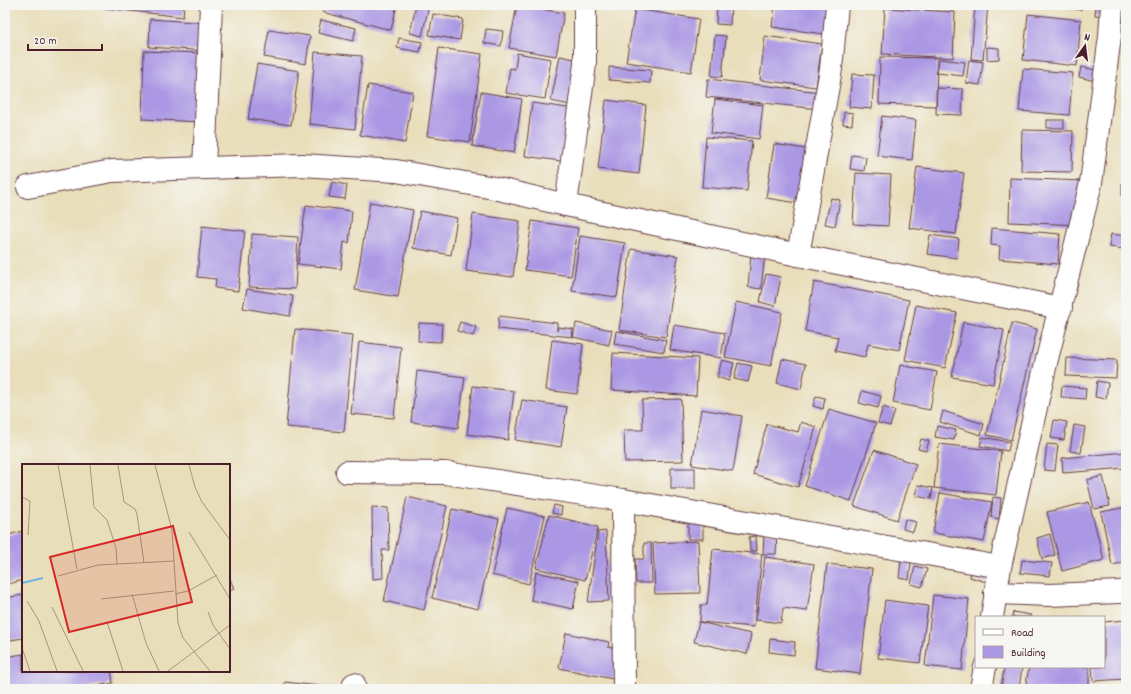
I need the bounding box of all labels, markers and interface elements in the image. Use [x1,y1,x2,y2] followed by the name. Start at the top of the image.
[28,26,102,52] scale bar
[1065,26,1105,66] north arrow
[1082,30,1092,47] text: N
[34,33,57,50] text: 20 m
[22,464,230,672] inset map
[975,616,1105,668] legend
[1011,625,1033,642] text: Road
[1011,645,1046,662] text: Building

